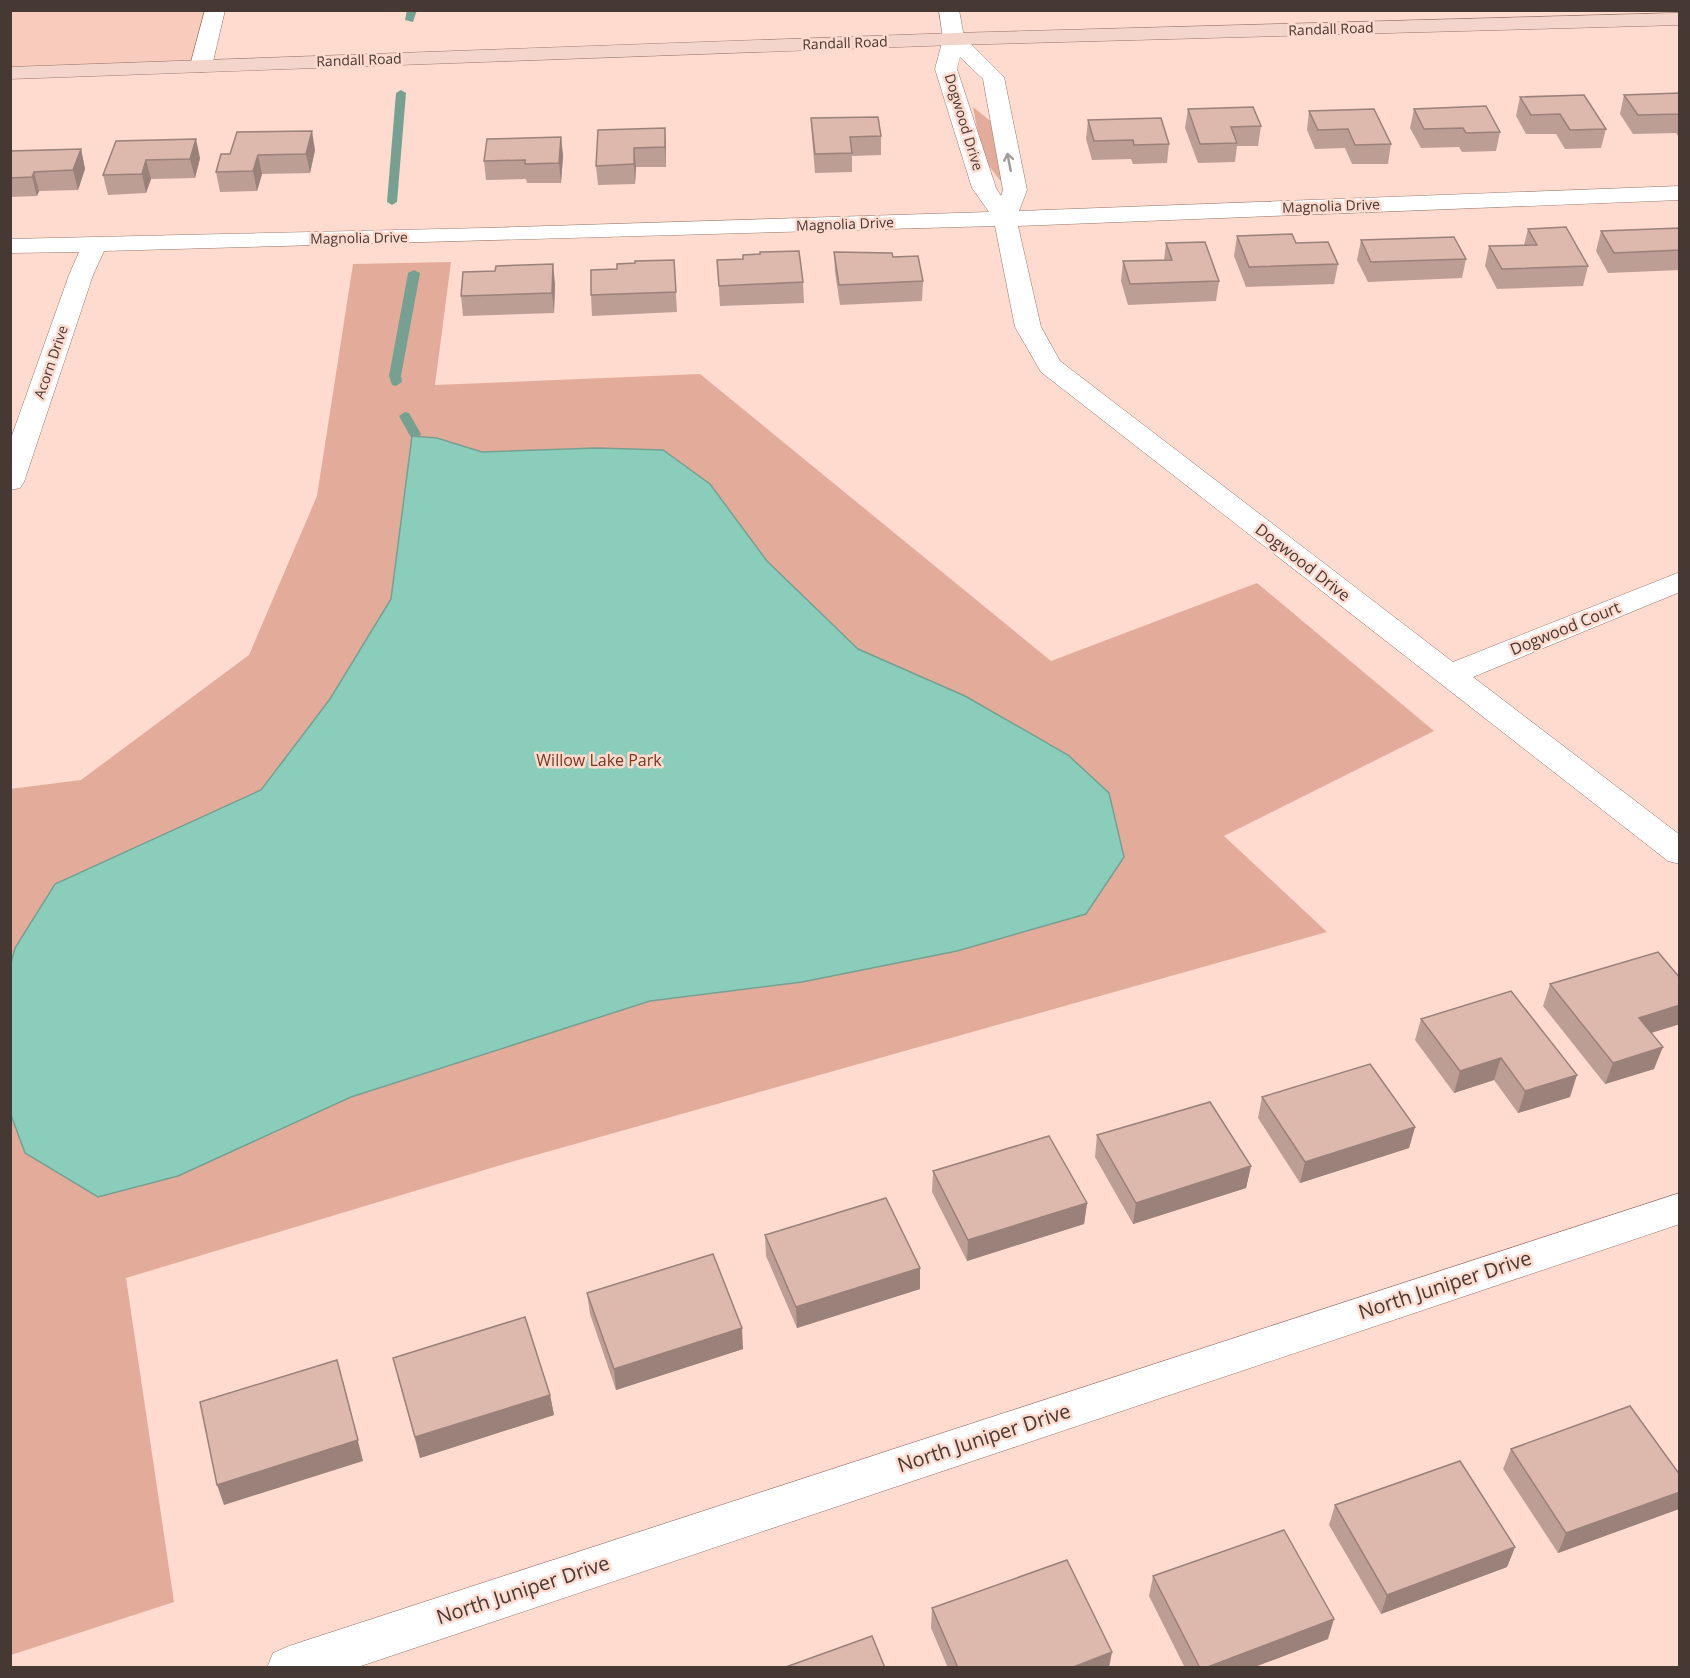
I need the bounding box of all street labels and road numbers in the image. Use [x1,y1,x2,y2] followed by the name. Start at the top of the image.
[1288,18,1374,39] street label: Randall Road
[802,32,888,53] street label: Randall Road
[316,49,402,70] street label: Randall Road
[941,71,988,173] street label: Dogwood Drive
[1282,194,1380,217] street label: Magnolia Drive
[796,212,894,235] street label: Magnolia Drive
[310,227,408,248] street label: Magnolia Drive
[29,323,72,401] street label: Acorn Drive
[1251,518,1355,606] street label: Dogwood Drive
[1507,596,1624,660] street label: Dogwood Court
[1355,1244,1535,1325] street label: North Juniper Drive
[894,1397,1074,1478] street label: North Juniper Drive
[433,1549,613,1630] street label: North Juniper Drive

